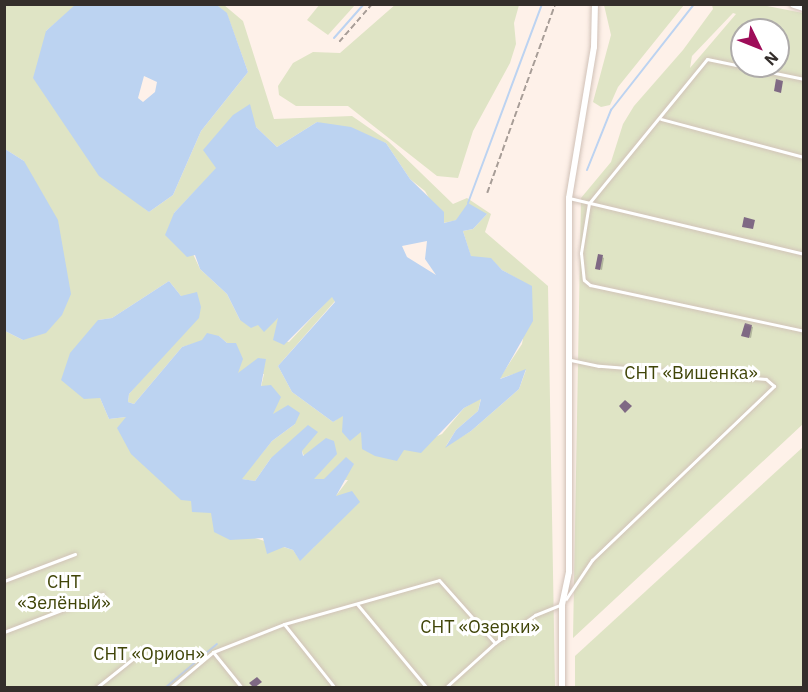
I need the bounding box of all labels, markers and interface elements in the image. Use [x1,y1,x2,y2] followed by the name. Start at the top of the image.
[730,18,790,78] north arrow
[760,48,783,70] text: N
[624,362,758,384] park label: СНТ «Вишенка»
[17,572,111,614] park label: СНТ «Зелёный»
[420,616,540,638] park label: СНТ «Озерки»
[93,643,205,665] park label: СНТ «Орион»

